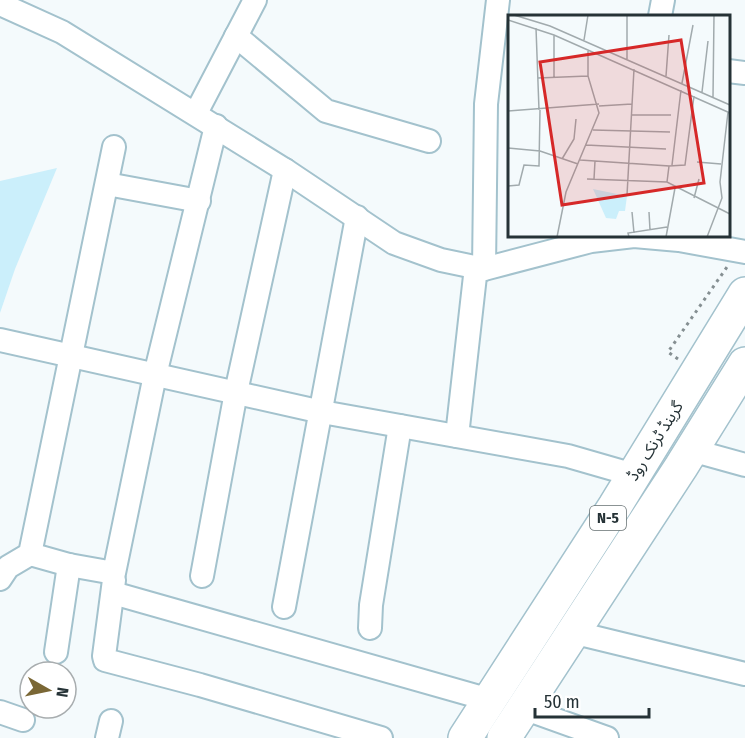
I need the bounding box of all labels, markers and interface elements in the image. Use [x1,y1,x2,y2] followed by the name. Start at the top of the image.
[508,15,730,237] inset map
[623,397,687,484] street label: گرینڈ ٹرنک روڈ
[590,506,626,530] road number: N-5
[18,660,78,720] north arrow
[535,681,649,719] scale bar
[52,686,72,698] text: N
[544,691,580,713] text: 50 m

